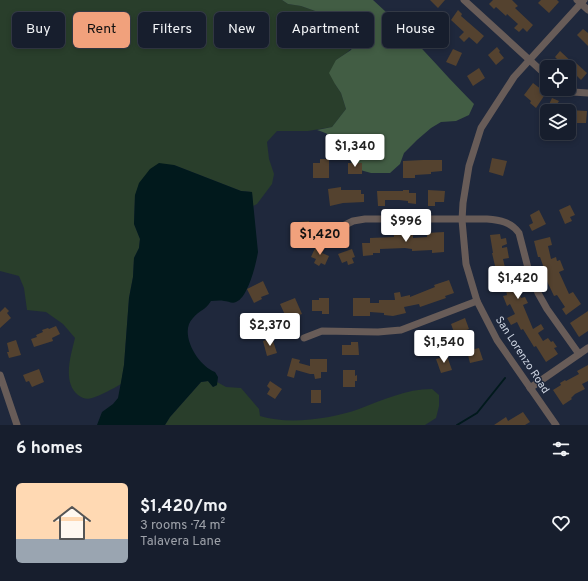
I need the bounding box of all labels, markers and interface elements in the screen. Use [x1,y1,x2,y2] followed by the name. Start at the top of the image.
[12,12,65,48] chip: Buy
[73,12,130,48] chip: Rent
[138,12,206,48] chip: Filters
[214,12,269,48] chip: New
[277,12,374,48] chip: Apartment
[382,12,449,48] chip: House
[540,60,576,140] map controls
[540,60,576,96] button: locate
[540,104,576,140] button: layers
[322,134,388,168] pin: $1,340
[334,139,376,155] text: $1,340
[382,209,430,243] pin: $996
[390,214,422,230] text: $996
[287,222,353,256] pin: $1,420
[299,227,341,243] text: $1,420
[485,266,551,300] pin: $1,420
[497,271,539,287] text: $1,420
[237,313,303,347] pin: $2,370
[492,314,552,396] street label: San Lorenzo Road
[249,318,291,334] text: $2,370
[411,330,477,364] pin: $1,540
[423,335,465,351] text: $1,540
[16,438,83,460] text: 6 homes
[550,438,572,460] icon: filters
[140,496,227,518] text: $1,420/mo
[48,499,96,547] icon: home
[550,512,572,534] icon: heart
[140,518,225,534] text: 3 rooms · 74 m²
[140,534,221,550] text: Talavera Lane

